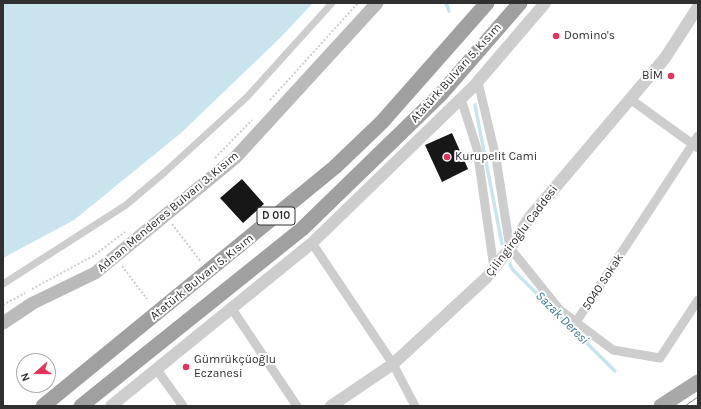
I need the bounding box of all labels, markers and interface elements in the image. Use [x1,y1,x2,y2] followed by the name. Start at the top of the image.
[408,20,504,126] street label: Atatürk Bulvarı 5. Kısım
[564,29,615,43] place label: Domino's
[551,31,561,41] marker: Domino's
[642,69,663,83] place label: BİM
[666,71,676,81] marker: BİM
[94,149,242,275] street label: Adnan Menderes Bulvarı 3. Kısım
[455,150,537,164] place label: Kurupelit Cami
[442,152,452,162] marker: Kurupelit Cami
[483,182,561,280] street label: Çilingiroğlu Caddesi
[257,207,295,225] road number: D 010
[147,231,257,323] street label: Atatürk Bulvarı 5. Kısım
[579,251,627,313] street label: 5040 Sokak
[532,288,592,348] water label: Sazak Deresi
[16,353,56,393] north arrow
[194,353,276,381] place label: Gümrükçüoğlu Eczanesi
[181,362,191,372] marker: Gümrükçüoğlu Eczanesi
[18,371,33,383] text: N

